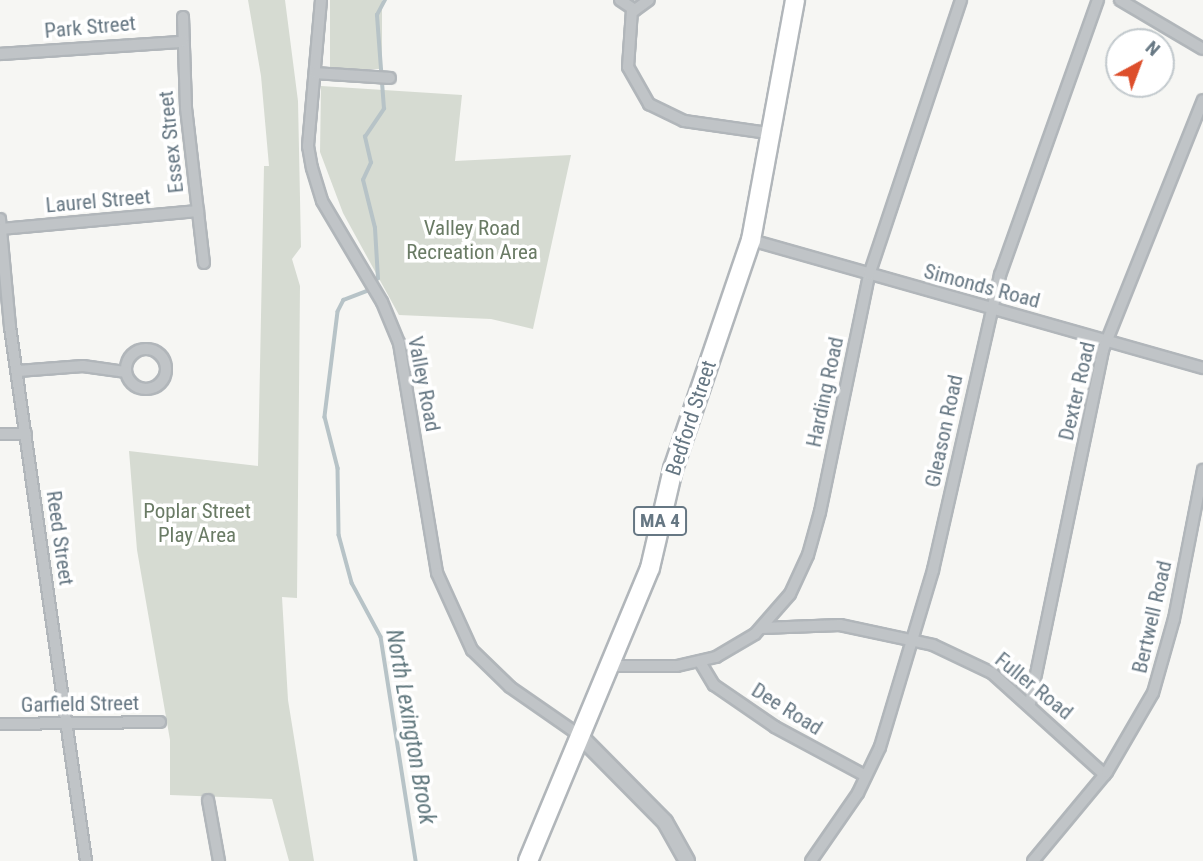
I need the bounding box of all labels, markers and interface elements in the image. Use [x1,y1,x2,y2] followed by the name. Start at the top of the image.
[43,10,137,44] street label: Park Street
[1105,28,1175,98] north arrow
[1141,36,1165,61] text: N
[153,90,189,194] street label: Essex Street
[45,184,151,218] street label: Laurel Street
[406,215,538,265] park label: Valley Road Recreation Area
[921,258,1043,314] street label: Simonds Road
[402,334,446,434] street label: Valley Road
[801,335,849,449] street label: Harding Road
[1053,339,1101,443] street label: Dexter Road
[661,357,721,479] street label: Bedford Street
[920,372,968,490] street label: Gleason Road
[41,489,79,587] street label: Reed Street
[143,498,251,548] park label: Poplar Street Play Area
[632,506,688,536] road number: MA 4
[1127,558,1177,676] street label: Bertwell Road
[379,627,441,827] water label: North Lexington Brook
[990,647,1078,725] street label: Fuller Road
[747,677,827,741] street label: Dee Road
[21,690,139,718] street label: Garfield Street

